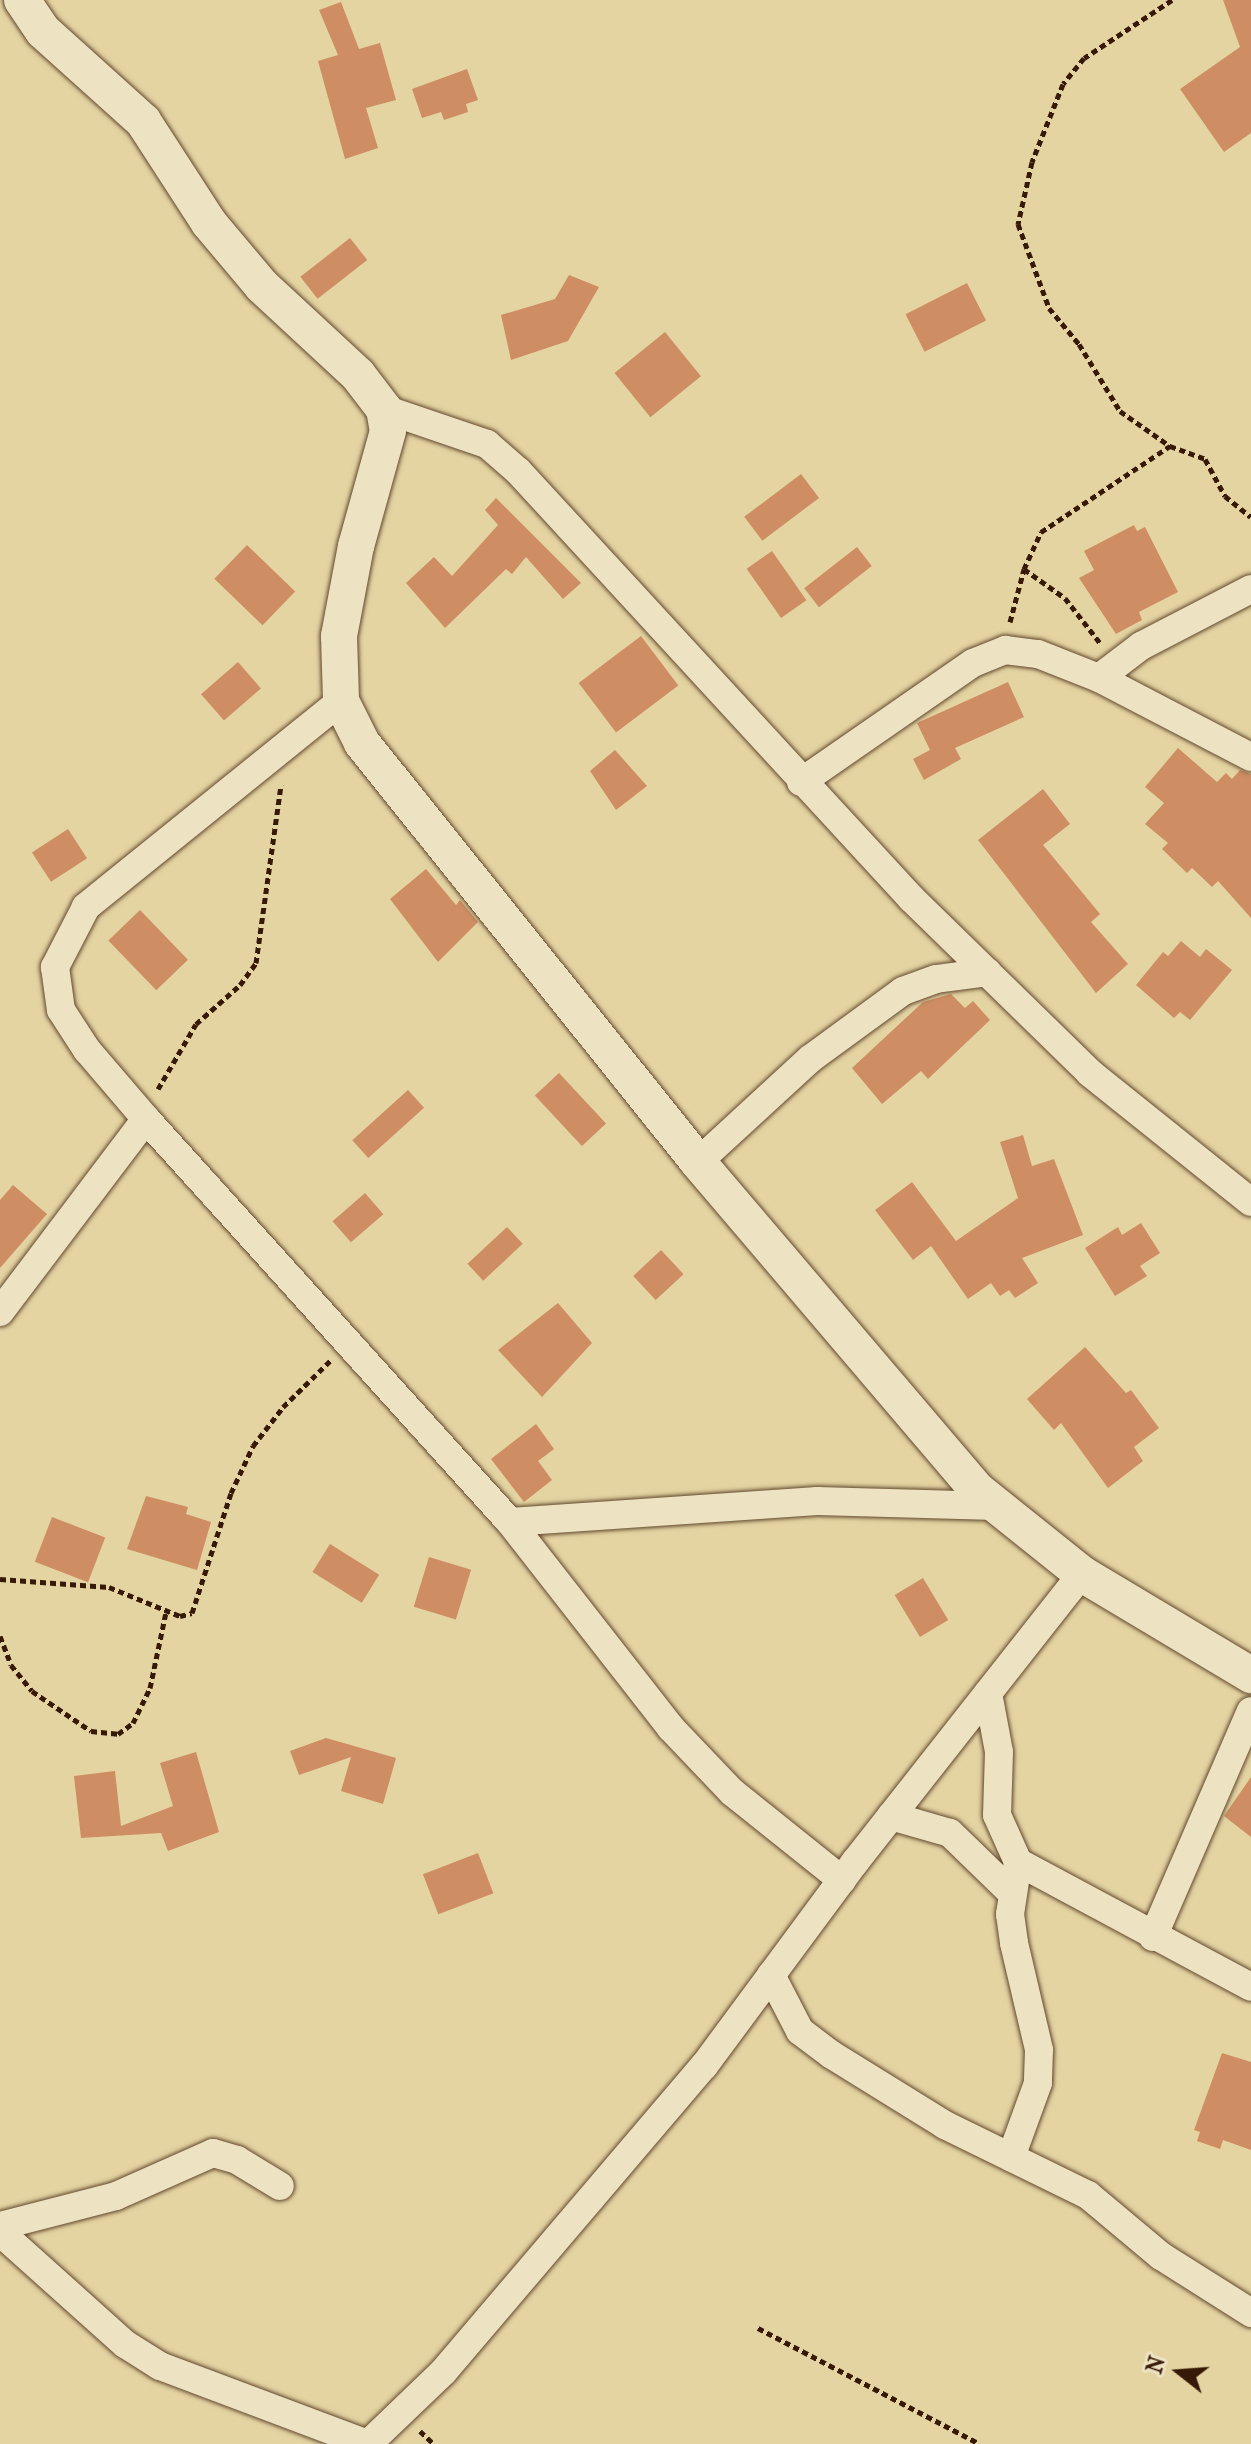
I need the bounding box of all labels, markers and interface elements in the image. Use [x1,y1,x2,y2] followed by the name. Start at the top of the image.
[1139,2332,1219,2412] north arrow
[1141,2353,1171,2377] text: N

